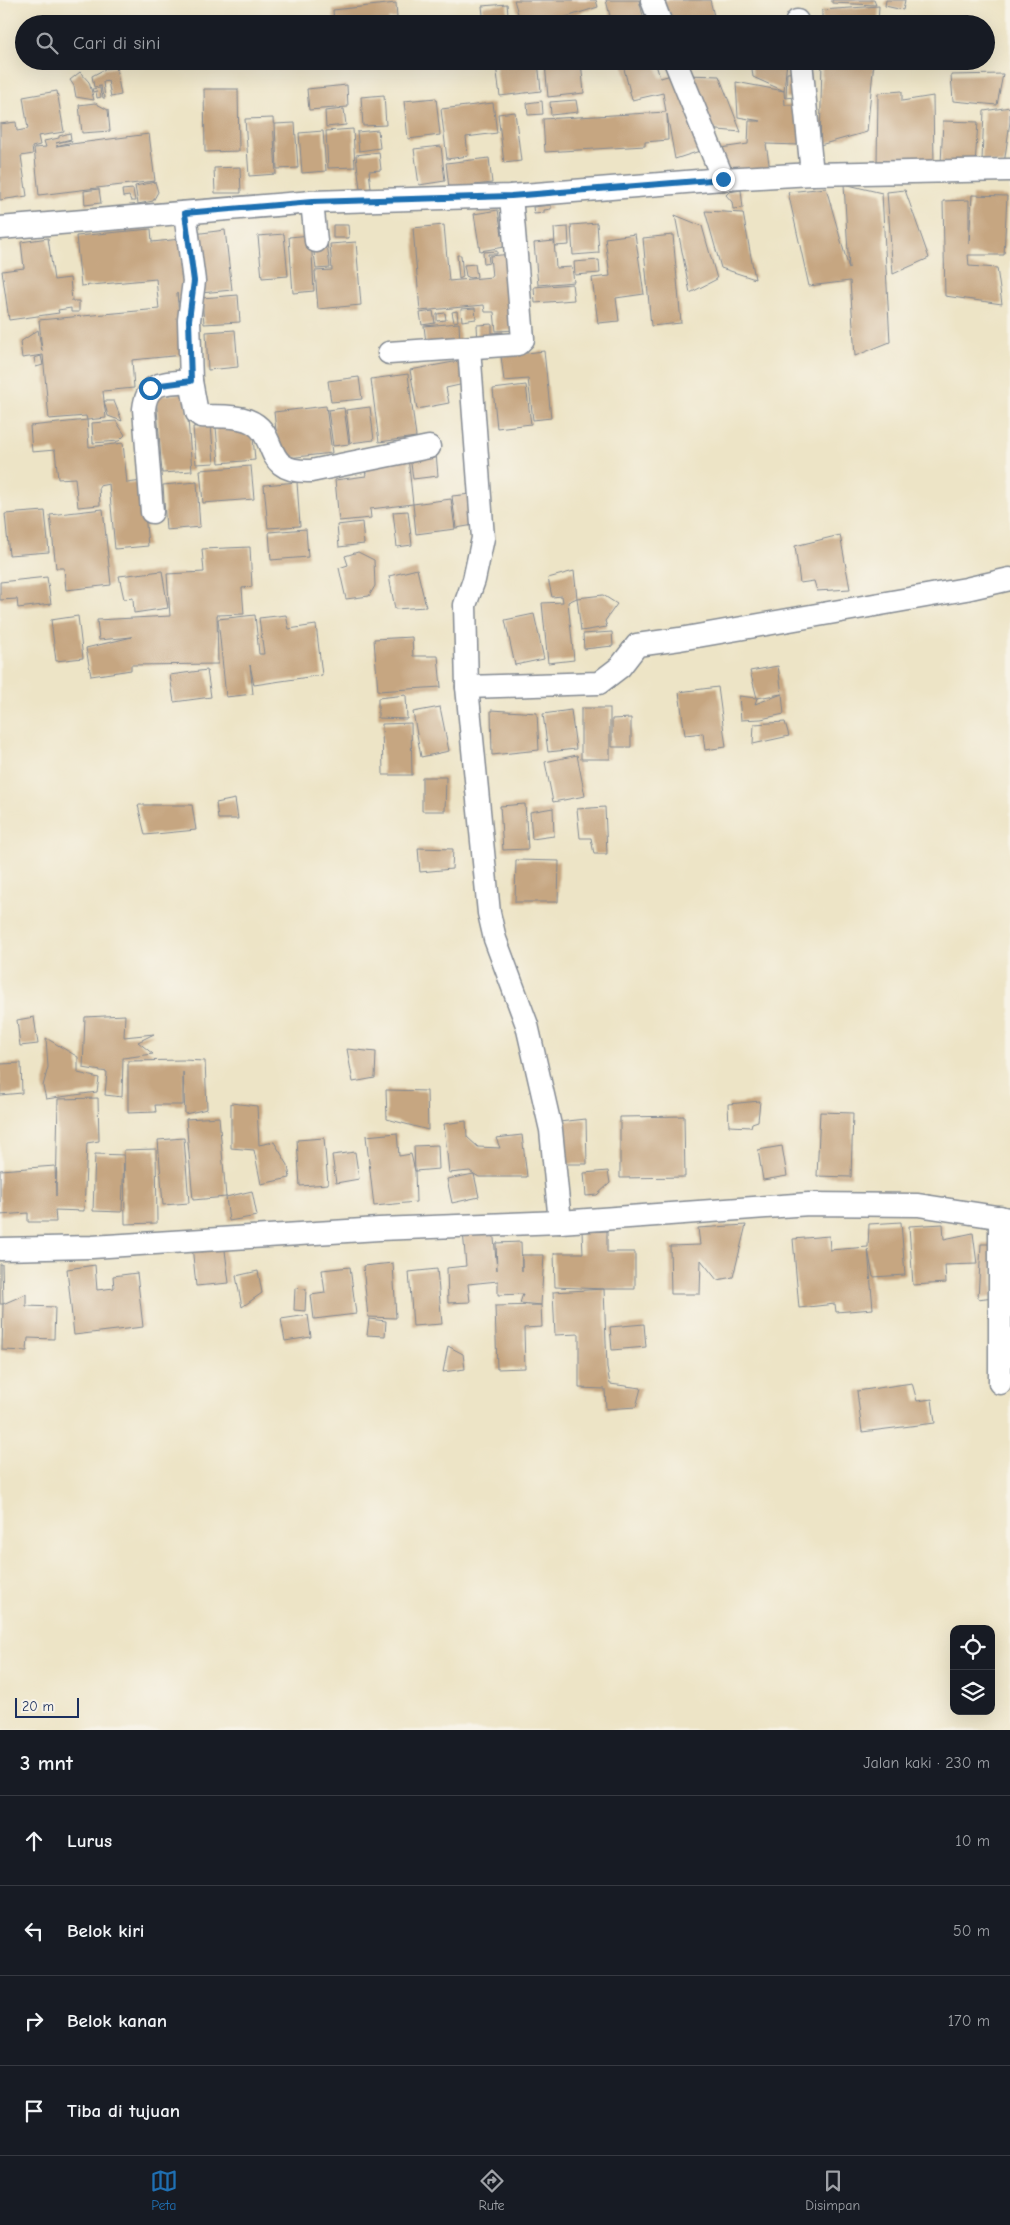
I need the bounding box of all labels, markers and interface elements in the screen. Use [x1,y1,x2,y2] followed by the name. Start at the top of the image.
[15,15,995,70] search box
[33,29,61,57] icon: search
[73,32,160,54] text: Cari di sini
[712,168,735,191] route end
[139,377,162,400] route start
[950,1625,995,1715] map controls
[950,1625,995,1670] button: locate
[950,1670,995,1715] button: layers
[15,1695,79,1718] scale bar
[22,1698,54,1715] text: 20 m
[20,1751,73,1775] text: 3 mnt
[863,1754,990,1772] text: Jalan kaki · 230 m
[20,1827,48,1855] icon: ahead
[67,1830,112,1852] text: Lurus
[955,1832,990,1850] text: 10 m
[20,1917,48,1945] icon: left
[67,1920,144,1942] text: Belok kiri
[953,1922,990,1940] text: 50 m
[20,2007,48,2035] icon: right
[67,2010,167,2032] text: Belok kanan
[948,2012,990,2030] text: 170 m
[20,2097,48,2125] icon: arrive
[67,2100,180,2122] text: Tiba di tujuan
[150,2167,178,2214] tab: Peta
[478,2167,506,2214] tab: Rute
[805,2167,860,2214] tab: Disimpan

